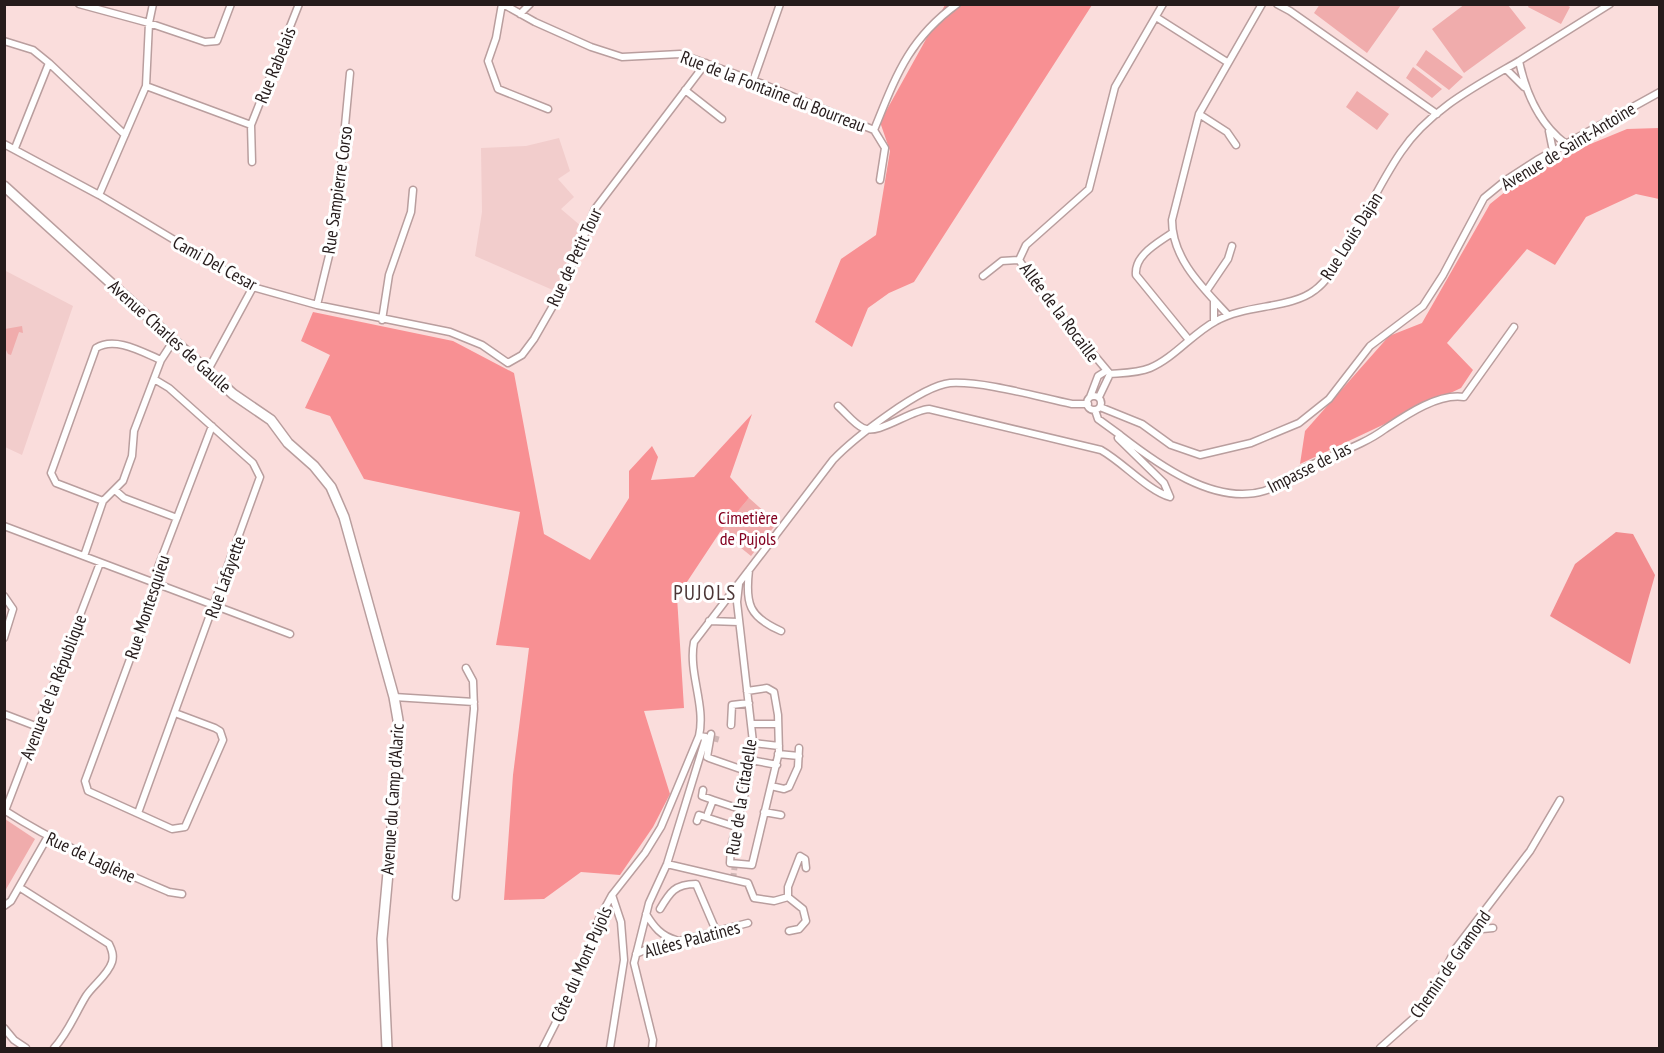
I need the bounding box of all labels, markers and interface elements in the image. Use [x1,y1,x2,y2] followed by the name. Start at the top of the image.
[249,24,301,106] street label: Rue Rabelais
[677,45,869,137] street label: Rue de la Fontaine du Bourreau
[1497,97,1639,195] street label: Avenue de Saint-Antoine
[317,124,357,255] street label: Rue Sampierre Corso
[1315,188,1387,284] street label: Rue Louis Dajan
[541,204,607,310] street label: Rue de Petit Tour
[169,230,261,296] street label: Cami Del Cesar
[1015,258,1105,366] street label: Allée de la Rocaille
[104,275,236,397] street label: Avenue Charles de Gaulle
[1263,436,1355,498] street label: Impasse de Jas
[718,506,778,550] park label: Cimetière de Pujols
[200,533,250,621] street label: Rue Lafayette
[119,552,175,662] street label: Rue Montesquieu
[673,579,737,606] district label: PUJOLS
[15,611,91,763] street label: Avenue de la République
[375,722,409,876] street label: Avenue du Camp d'Alaric
[720,737,762,857] street label: Rue de la Citadelle
[43,826,139,888] street label: Rue de Laglène
[545,903,617,1025] street label: Côte du Mont Pujols
[1404,906,1496,1022] street label: Chemin de Gramond
[642,915,742,963] street label: Allées Palatines

